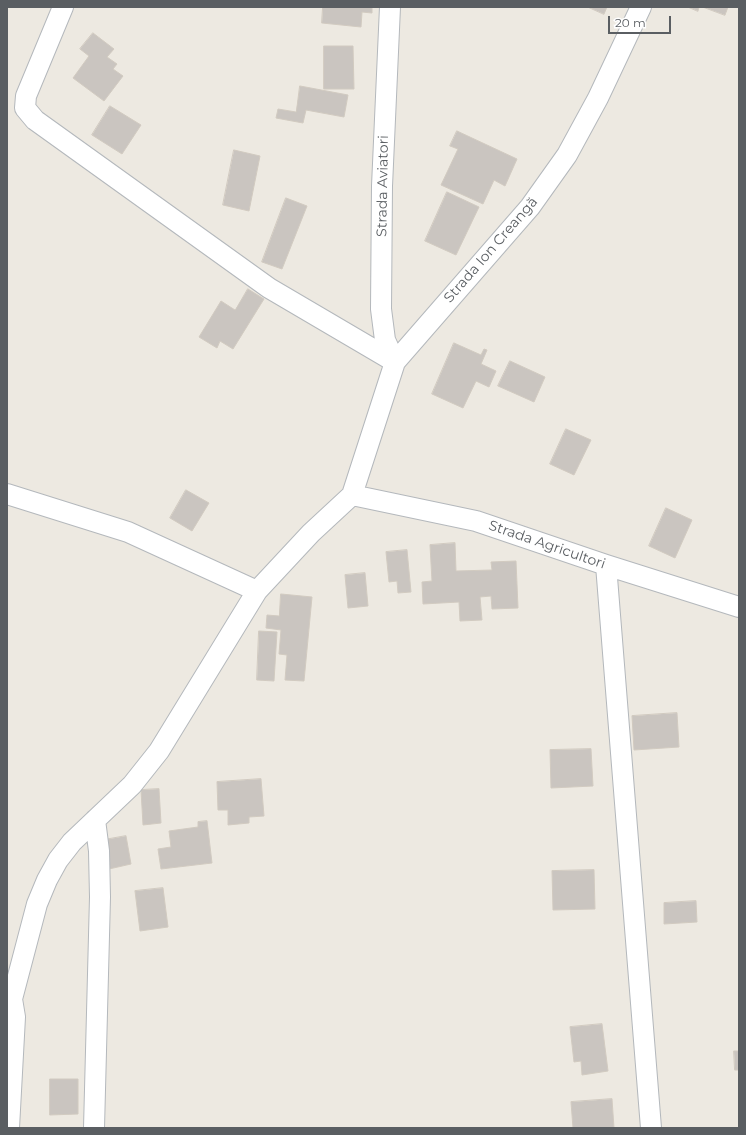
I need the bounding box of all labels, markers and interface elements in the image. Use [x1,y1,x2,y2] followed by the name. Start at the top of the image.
[610,8,673,34] scale bar
[615,15,646,30] text: 20 m
[374,135,392,237] street label: Strada Aviatori
[441,194,541,306] street label: Strada Ion Creangă
[486,517,608,573] street label: Strada Agricultori

